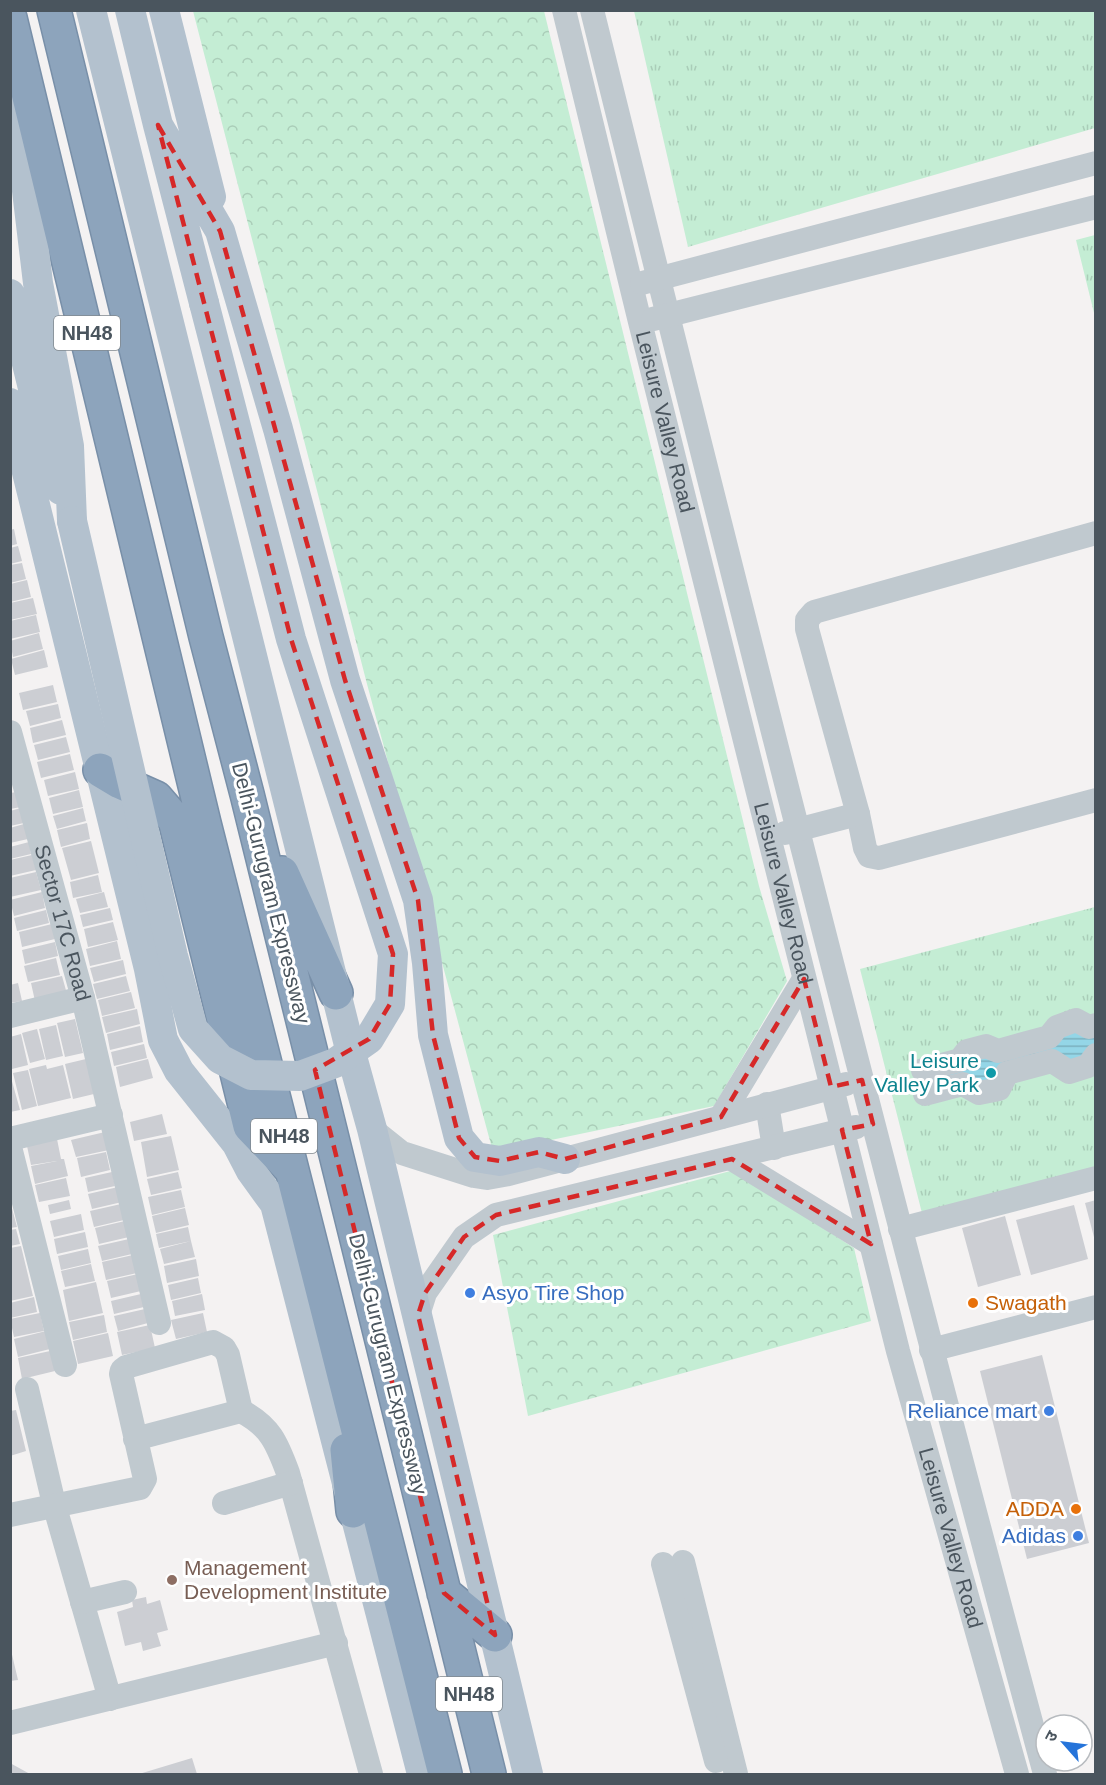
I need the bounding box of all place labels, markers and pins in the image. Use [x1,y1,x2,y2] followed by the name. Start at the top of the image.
[874,1049,979,1096] place label: Leisure Valley Park
[984,1066,998,1080] marker: Leisure Valley Park
[482,1281,624,1304] place label: Asyo Tire Shop
[463,1286,477,1300] marker: Asyo Tire Shop
[985,1291,1067,1314] place label: Swagath
[966,1296,980,1310] marker: Swagath
[907,1399,1037,1422] place label: Reliance mart
[1042,1404,1056,1418] marker: Reliance mart
[1006,1497,1064,1520] place label: ADDA
[1069,1502,1083,1516] marker: ADDA
[1002,1524,1066,1547] place label: Adidas
[1071,1529,1085,1543] marker: Adidas
[184,1556,387,1603] place label: Management Development Institute
[165,1573,179,1587] marker: Management Development Institute

